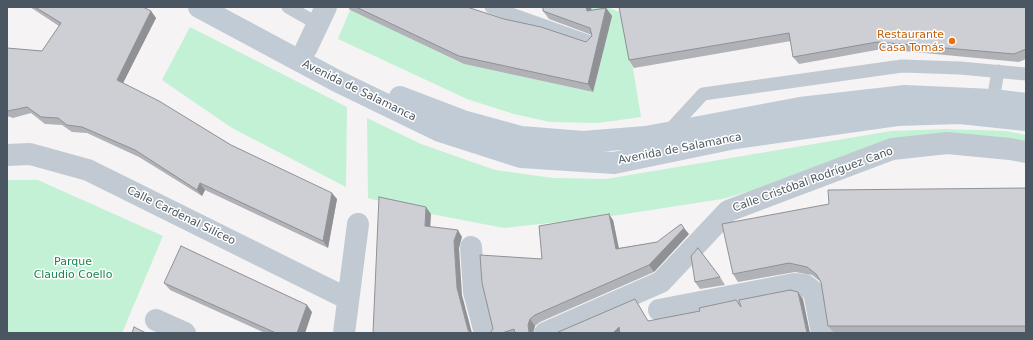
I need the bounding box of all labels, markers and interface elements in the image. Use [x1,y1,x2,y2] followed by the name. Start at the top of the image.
[877,28,944,54] place label: Restaurante Casa Tomás
[947,36,957,46] marker: Restaurante Casa Tomás
[300,58,418,124] street label: Avenida de Salamanca
[617,131,743,167] street label: Avenida de Salamanca
[731,145,895,215] street label: Calle Cristóbal Rodríguez Cano
[125,184,237,248] street label: Calle Cardenal Silíceo
[34,255,112,281] park label: Parque Claudio Coello

